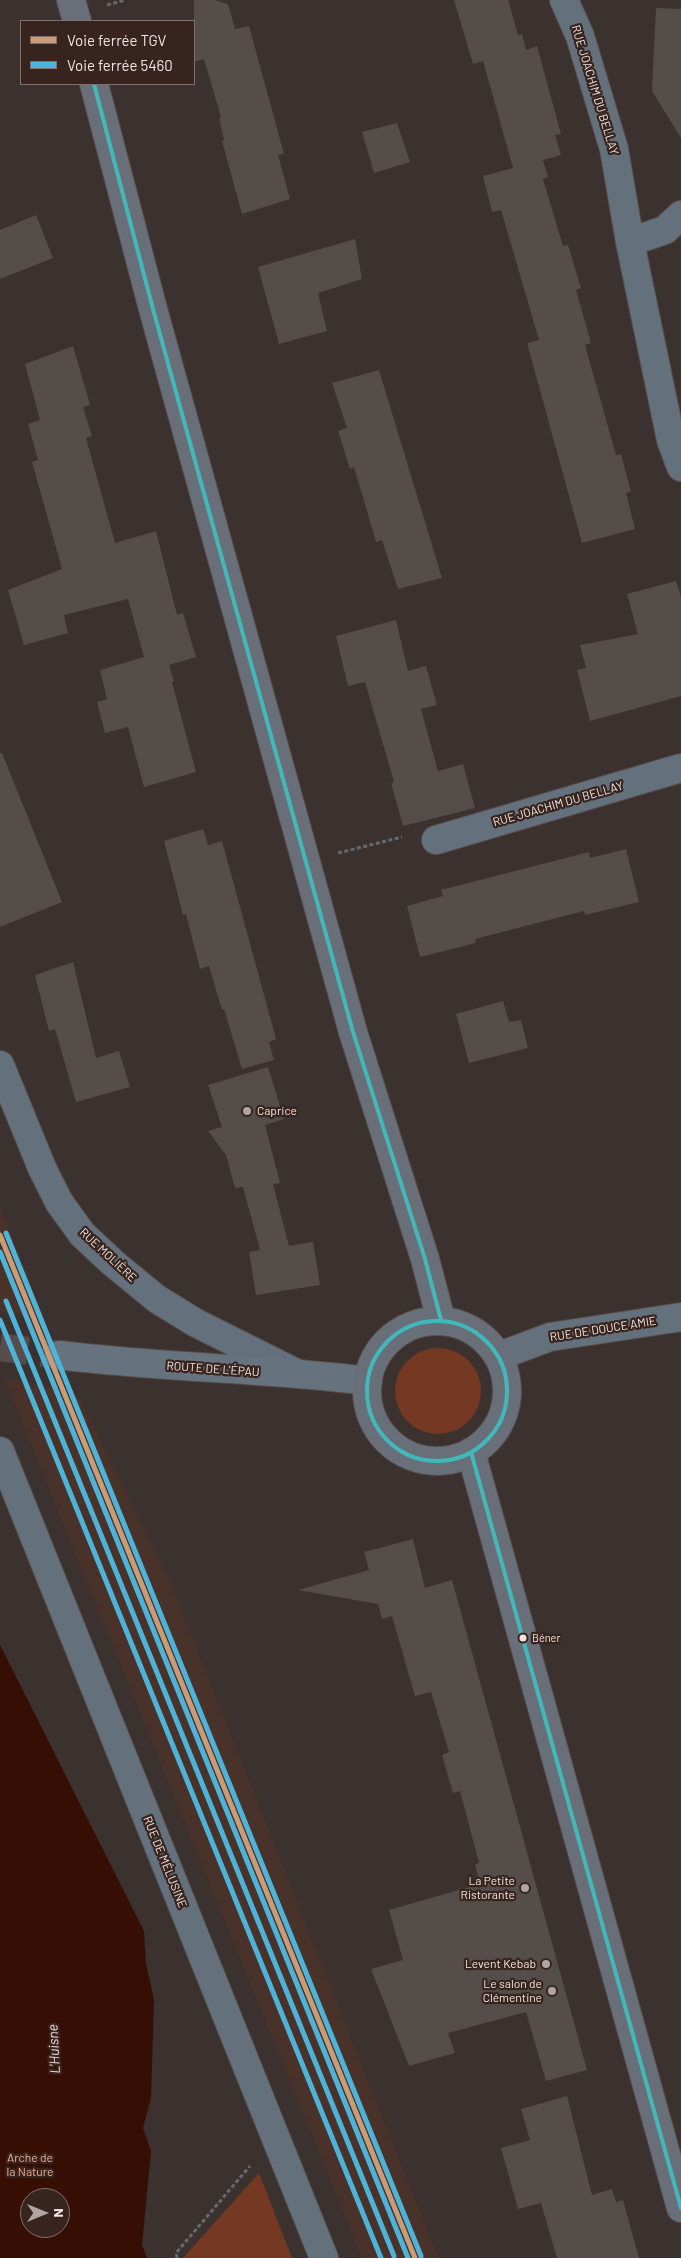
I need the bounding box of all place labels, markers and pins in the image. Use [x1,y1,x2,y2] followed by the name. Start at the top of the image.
[257,1104,297,1118] place label: Caprice
[241,1105,253,1117] marker: Caprice
[532,1631,560,1645] place label: Béner
[518,1633,528,1643] marker: Béner
[461,1874,515,1902] place label: La Petite Ristorante
[519,1882,531,1894] marker: La Petite Ristorante
[465,1957,536,1971] place label: Levent Kebab
[540,1958,552,1970] marker: Levent Kebab
[483,1977,542,2005] place label: Le salon de Clémentine
[546,1985,558,1997] marker: Le salon de Clémentine

